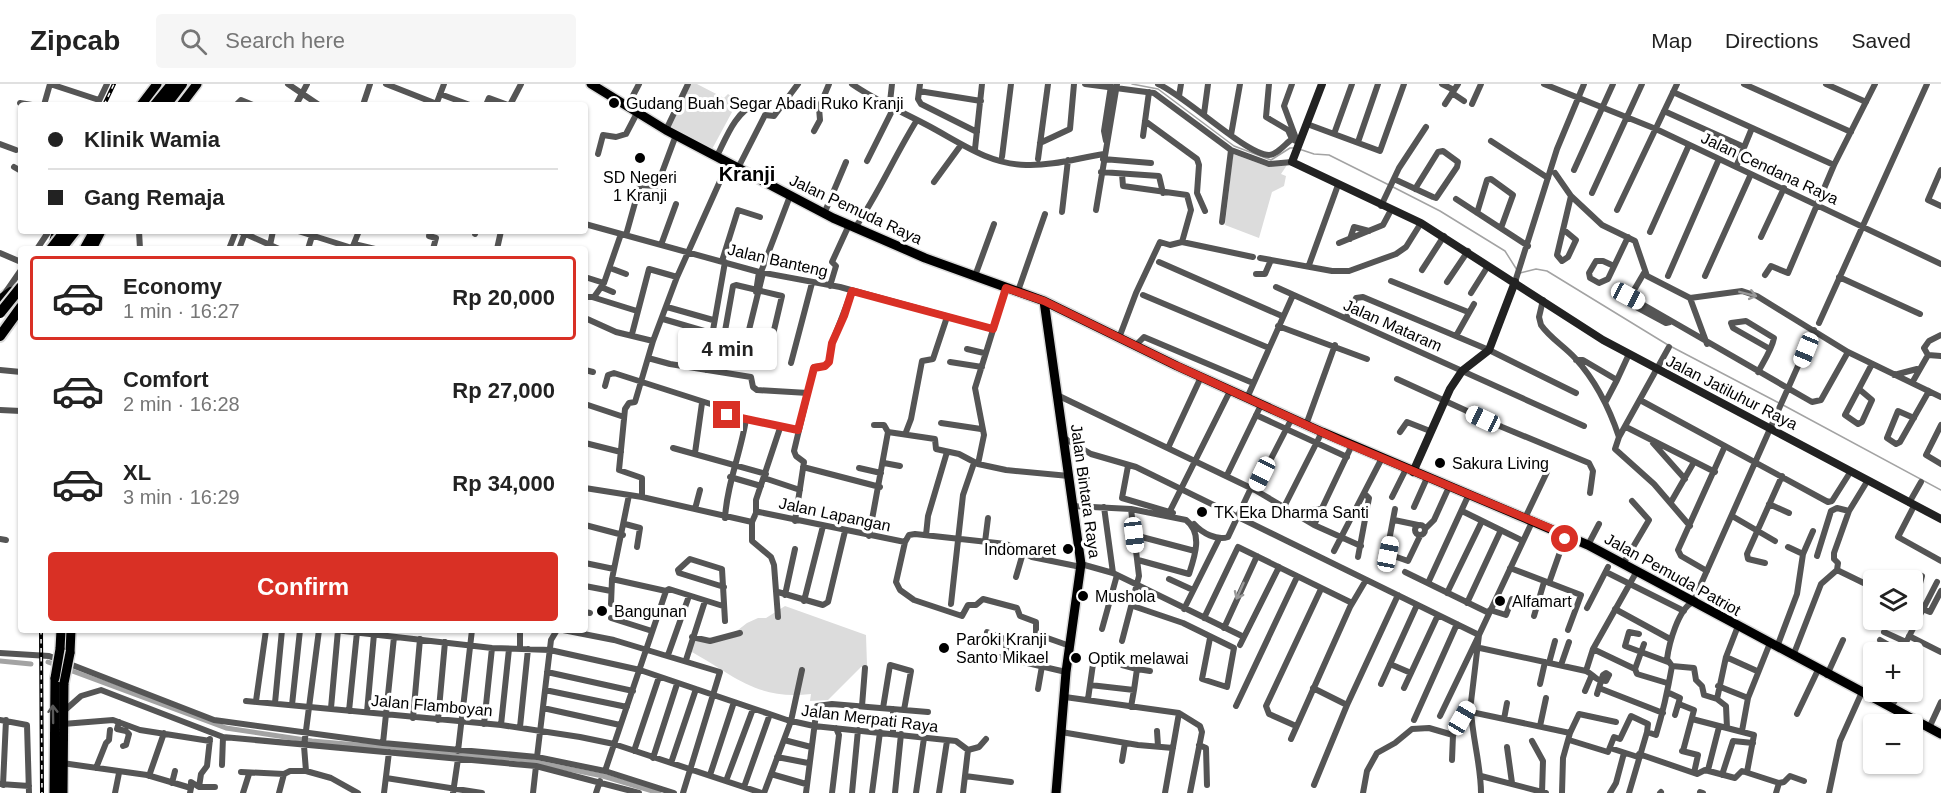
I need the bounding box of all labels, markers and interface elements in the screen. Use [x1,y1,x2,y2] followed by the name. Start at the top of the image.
[156,14,576,68] search box
[30,25,120,56] text: Zipcab
[177,25,210,58] icon: search
[225,28,345,53] text: Search here
[1651,29,1692,52] text: Map
[1725,29,1818,52] text: Directions
[1851,29,1911,52] text: Saved
[626,95,904,112] place label: Gudang Buah Segar Abadi Ruko Kranji
[607,96,621,110] marker: Gudang Buah Segar Abadi Ruko Kranji
[84,127,220,152] text: Klinik Wamia
[1698,129,1841,208] street label: Jalan Cendana Raya
[633,151,647,165] marker: SD Negeri 1 Kranji
[719,163,775,185] district label: Kranji
[603,169,677,204] place label: SD Negeri 1 Kranji
[787,171,925,248] street label: Jalan Pemuda Raya
[84,185,225,210] text: Gang Remaja
[726,241,830,280] street label: Jalan Banteng
[51,271,105,325] icon: car
[123,274,222,299] text: Economy
[1608,280,1648,312] car
[452,285,555,310] text: Rp 20,000
[1738,290,1757,301] one-way arrow
[1341,296,1445,355] street label: Jalan Mataram
[123,300,240,322] text: 1 min · 16:27
[678,328,777,370] callout: 4 min
[1791,330,1821,370] car
[701,338,754,360] text: 4 min
[1663,352,1800,433] street label: Jalan Jatiluhur Raya
[51,364,105,418] icon: car
[123,367,209,392] text: Comfort
[452,378,555,403] text: Rp 27,000
[123,393,240,415] text: 2 min · 16:28
[713,401,740,428] route end
[1463,403,1503,435] car
[1068,423,1103,559] street label: Jalan Bintara Raya
[1246,454,1278,494] car
[1452,455,1549,472] place label: Sakura Living
[1433,456,1447,470] marker: Sakura Living
[51,457,105,511] icon: car
[123,460,151,485] text: XL
[452,471,555,496] text: Rp 34,000
[123,486,240,508] text: 3 min · 16:29
[777,494,892,535] street label: Jalan Lapangan
[1214,504,1369,521] place label: TK Eka Dharma Santi
[1195,505,1209,519] marker: TK Eka Dharma Santi
[1123,516,1145,554] car
[1551,525,1578,552] route start
[1602,530,1744,619] street label: Jalan Pemuda Patriot
[1376,535,1400,573] car
[984,541,1057,558] place label: Indomaret
[1061,542,1075,556] marker: Indomaret
[48,552,558,621] button: Confirm
[1863,570,1923,774] map controls
[1863,570,1923,630] button: layers
[1234,582,1245,600] one-way arrow
[1095,588,1156,605] place label: Mushola
[1076,589,1090,603] marker: Mushola
[1512,593,1572,610] place label: Alfamart
[1493,594,1507,608] marker: Alfamart
[614,603,687,620] place label: Bangunan
[595,604,609,618] marker: Bangunan
[956,631,1049,666] place label: Paroki Kranji Santo Mikael
[937,641,951,655] marker: Paroki Kranji Santo Mikael
[1863,642,1923,702] button: +
[1088,650,1188,667] place label: Optik melawai
[1069,651,1083,665] marker: Optik melawai
[371,692,493,719] street label: Jalan Flamboyan
[1445,698,1479,738] car
[800,702,939,735] street label: Jalan Merpati Raya
[47,705,59,725] one-way arrow
[1863,714,1923,774] button: −

